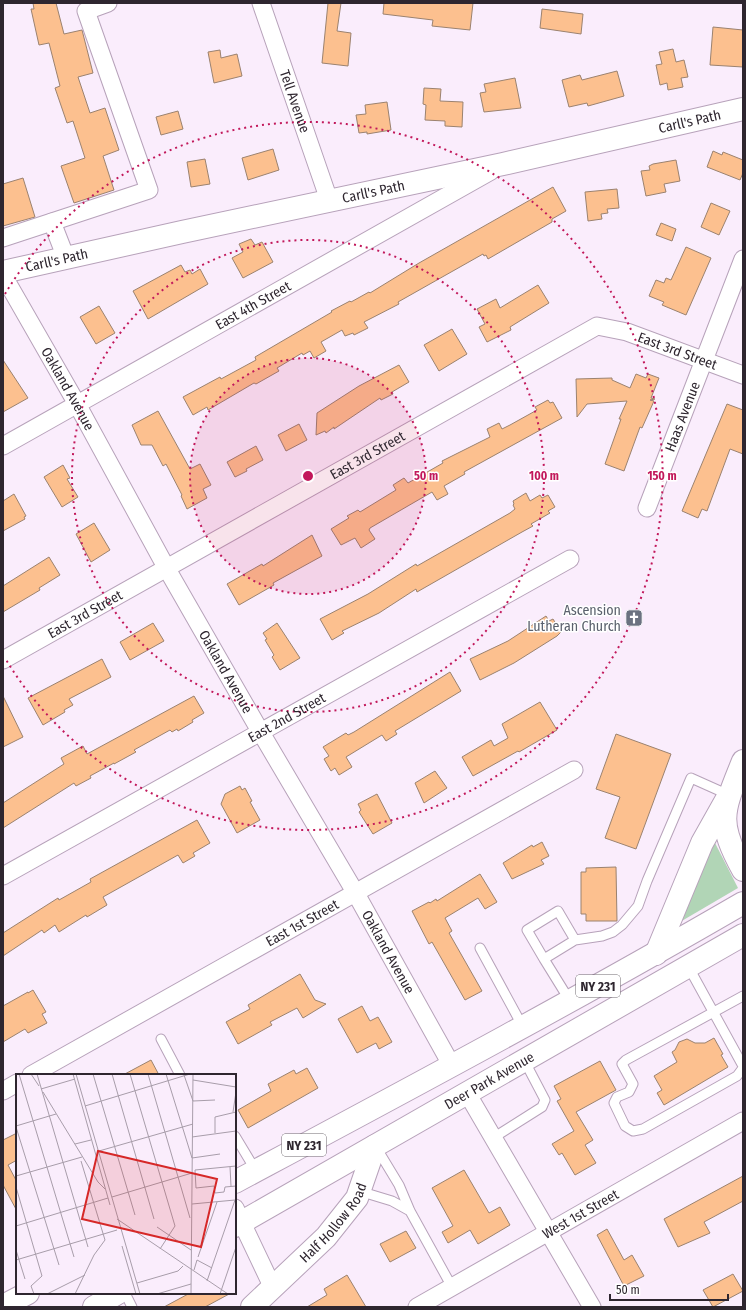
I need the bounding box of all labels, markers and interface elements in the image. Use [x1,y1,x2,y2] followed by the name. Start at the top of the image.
[276,68,313,135] street label: Tell Avenue
[657,106,723,137] street label: Carll's Path
[341,177,406,207] street label: Carll's Path
[24,245,90,276] street label: Carll's Path
[213,277,294,333] street label: East 4th Street
[635,329,720,374] street label: East 3rd Street
[37,344,98,434] street label: Oakland Avenue
[662,379,704,454] street label: Haas Avenue
[327,428,408,483] street label: East 3rd Street
[301,469,315,483] centre of rings
[414,469,438,483] text: 50 m
[529,469,559,483] text: 100 m
[647,469,677,483] text: 150 m
[45,586,126,642] street label: East 3rd Street
[527,602,621,635] place label: Ascension Lutheran Church
[624,608,644,628] church icon: Ascension Lutheran Church
[195,627,256,716] street label: Oakland Avenue
[245,689,329,746] street label: East 2nd Street
[263,896,342,950] street label: East 1st Street
[358,907,418,997] street label: Oakland Avenue
[576,975,620,997] road number: NY 231
[442,1048,537,1113] street label: Deer Park Avenue
[16,1074,236,1294] inset map
[282,1134,326,1156] road number: NY 231
[296,1181,371,1266] street label: Half Hollow Road
[539,1186,622,1243] street label: West 1st Street
[610,1276,728,1302] scale bar
[616,1283,640,1297] text: 50 m

